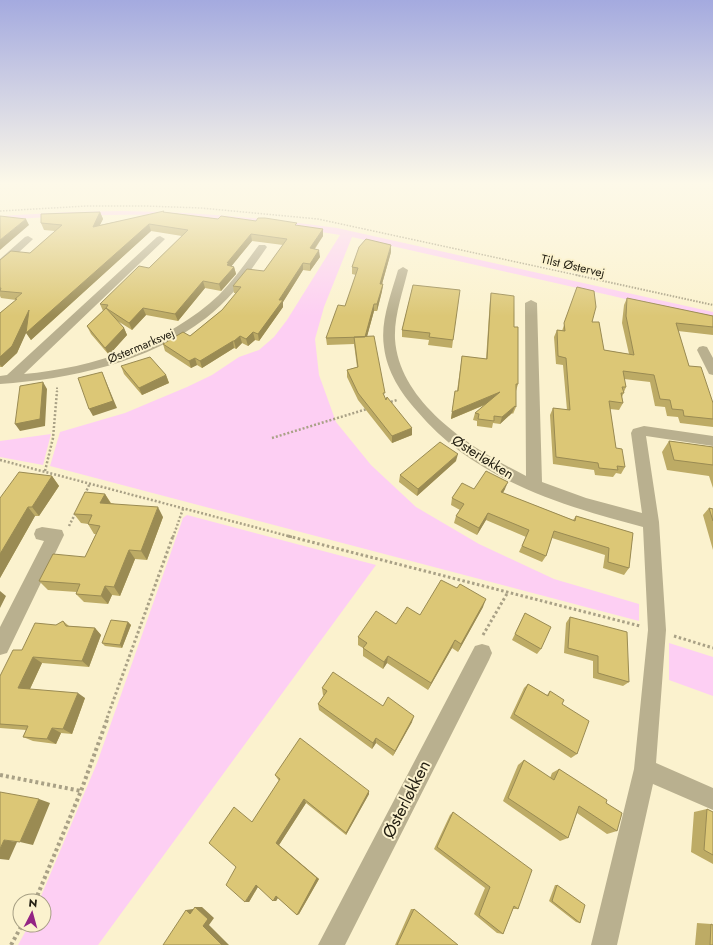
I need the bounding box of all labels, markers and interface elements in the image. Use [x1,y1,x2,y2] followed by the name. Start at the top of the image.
[539,250,607,282] street label: Tilst Østervej
[105,324,177,368] street label: Østermarksvej
[448,430,518,484] street label: Østerløkken
[376,756,436,842] street label: Østerløkken
[12,893,52,933] north arrow
[28,895,38,911] text: N

